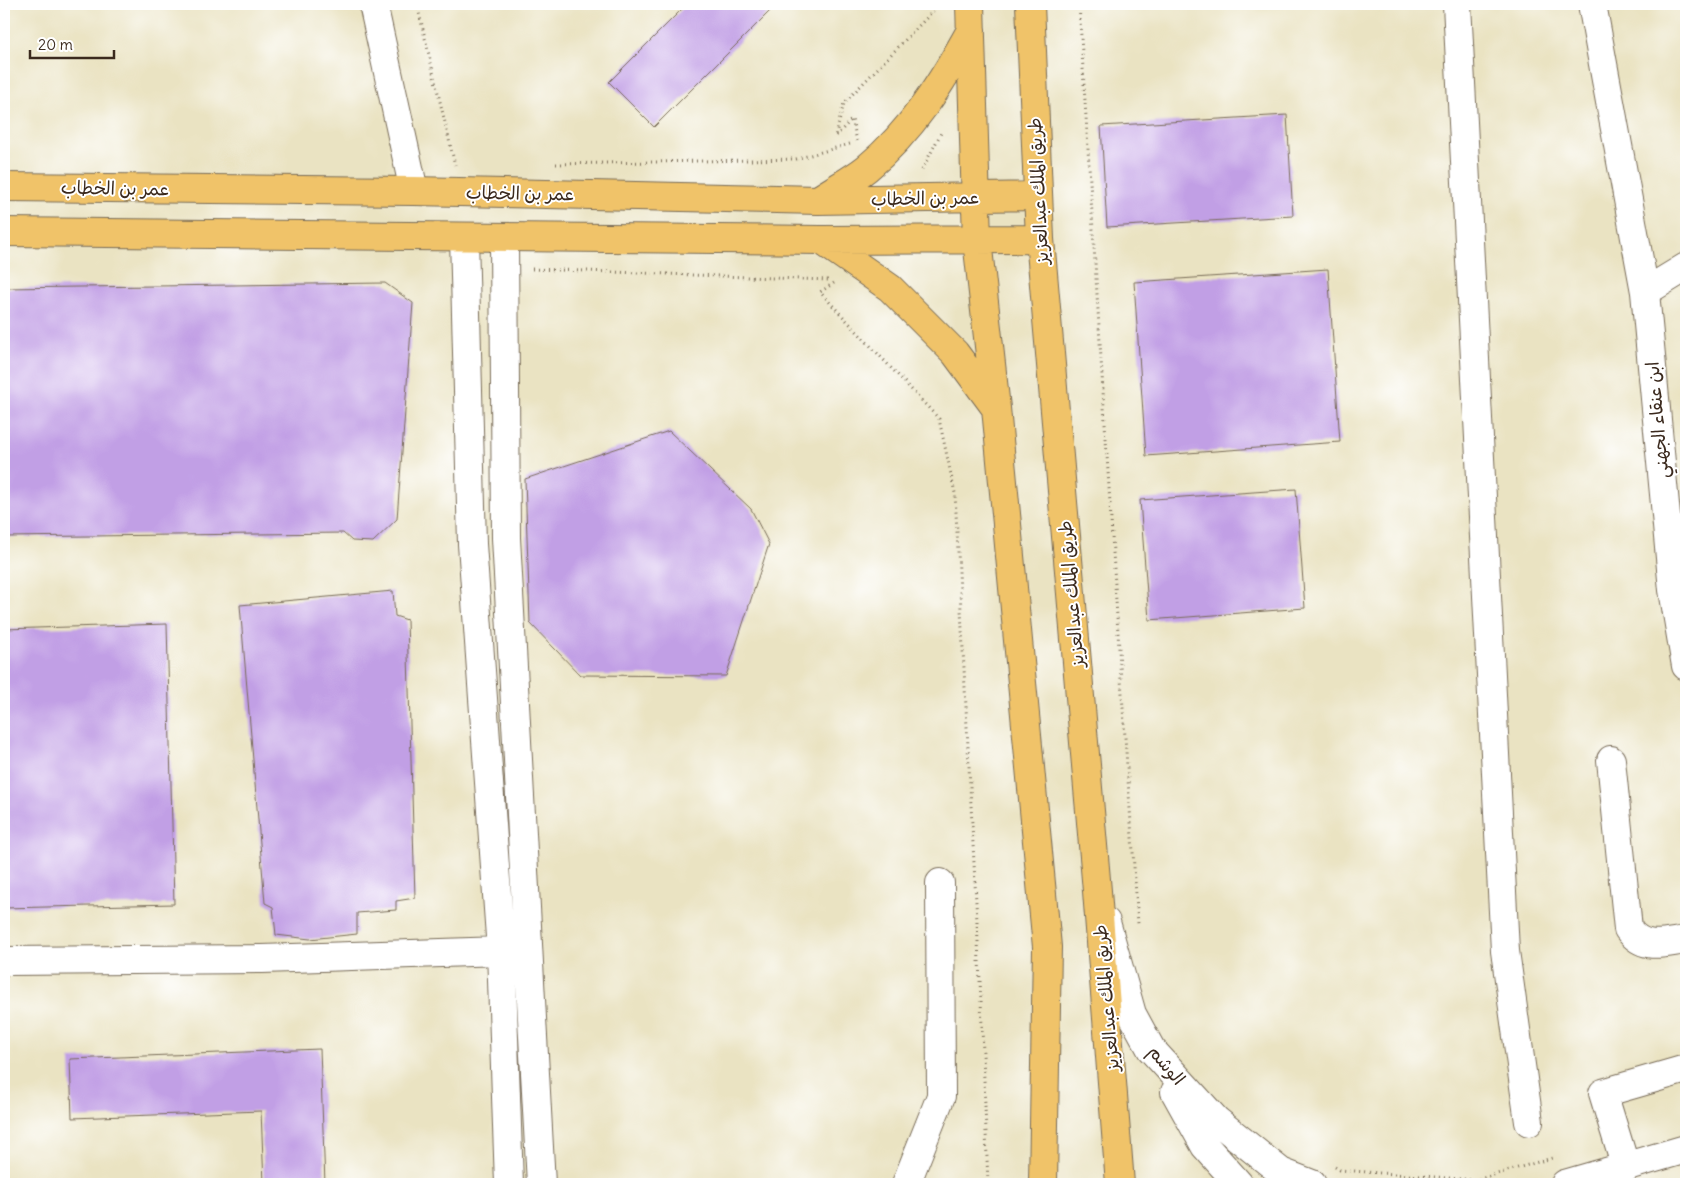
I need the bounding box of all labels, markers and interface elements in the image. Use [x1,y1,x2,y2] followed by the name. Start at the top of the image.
[30,28,114,60] scale bar
[38,35,73,54] text: 20 m
[1023,117,1053,267] street label: طريق الملك عبدالعزيز
[61,176,169,200] street label: عمر بن الخطاب
[466,181,574,205] street label: عمر بن الخطاب
[871,186,979,210] street label: عمر بن الخطاب
[1640,360,1679,479] street label: ابن عنقاء الجهني
[1053,520,1089,670] street label: طريق الملك عبدالعزيز
[1088,924,1124,1074] street label: طريق الملك عبدالعزيز
[1141,1040,1190,1092] street label: الوشم

